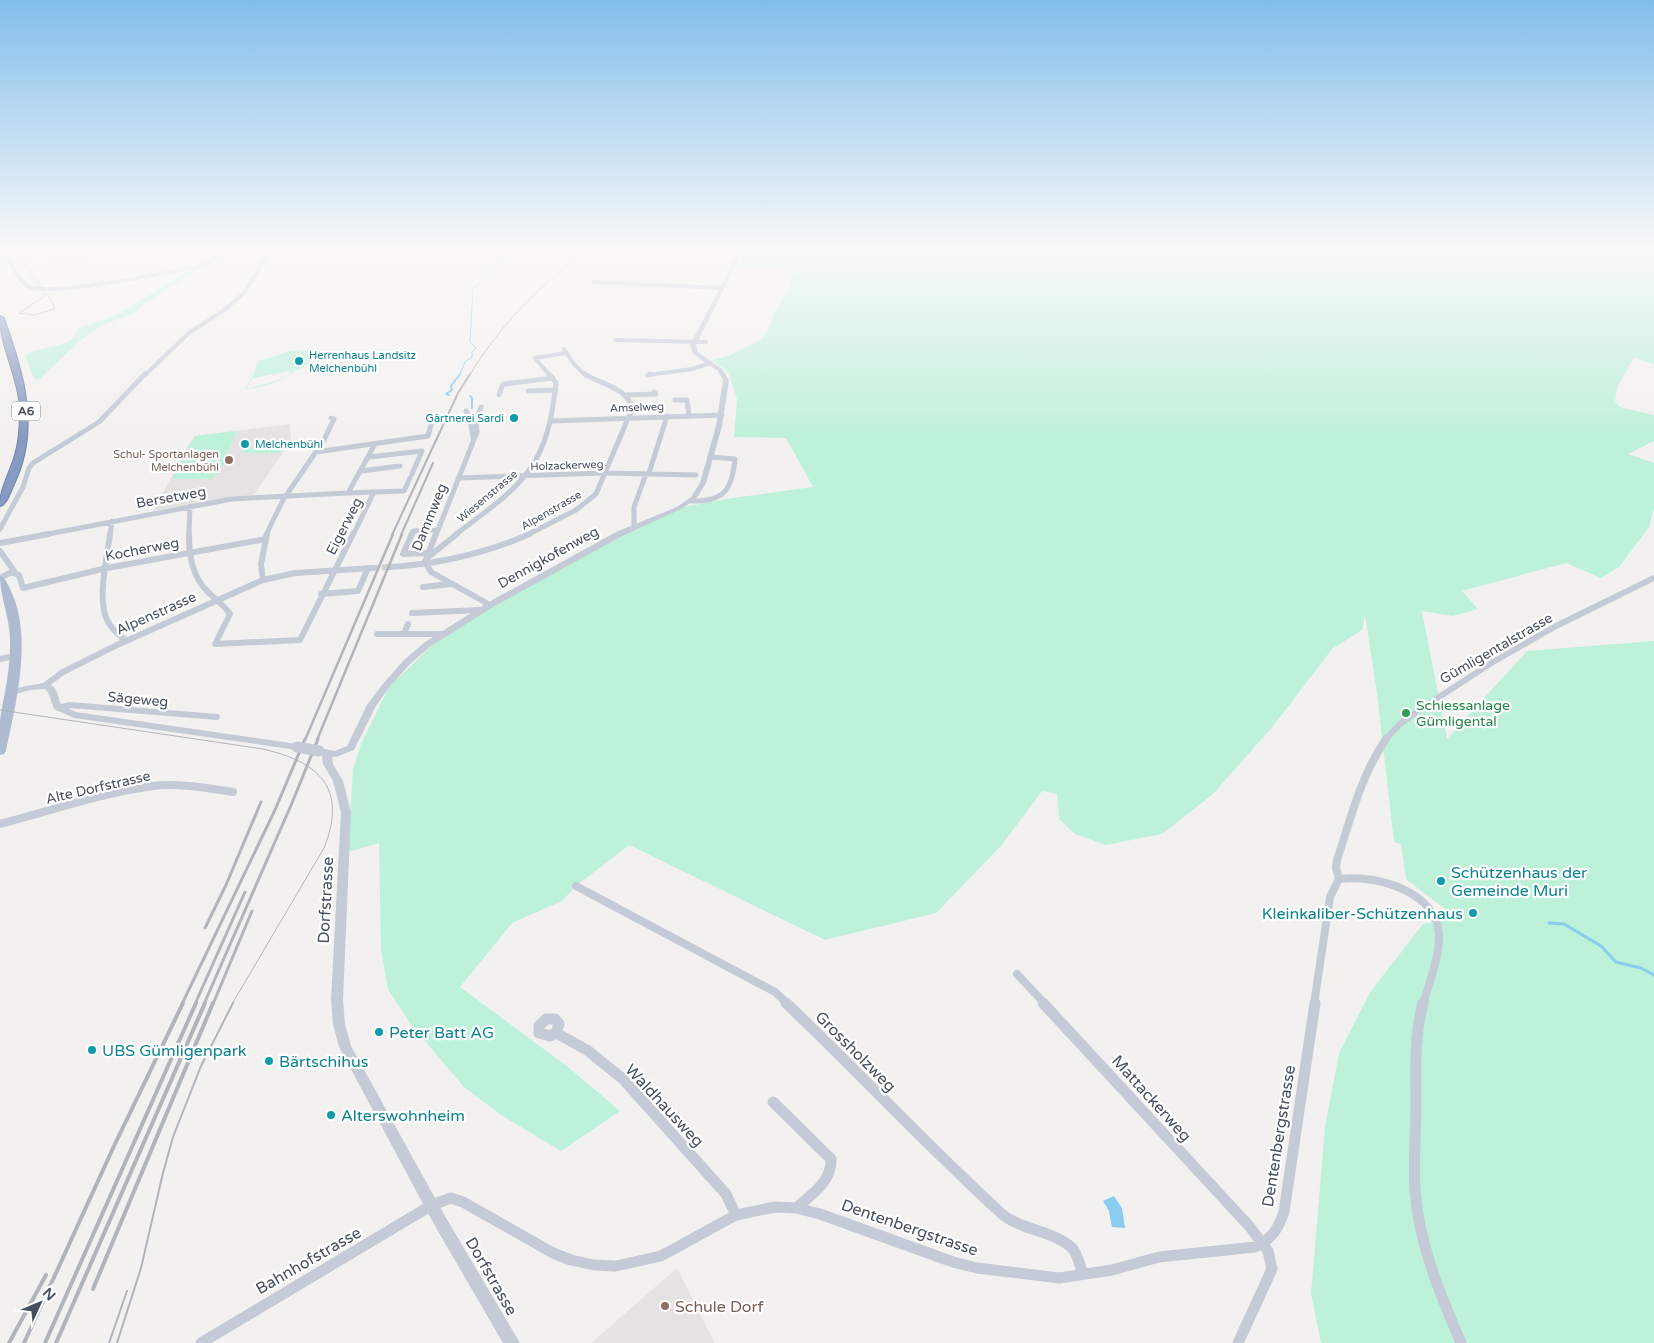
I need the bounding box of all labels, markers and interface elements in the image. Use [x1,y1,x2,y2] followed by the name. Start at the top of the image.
[309,349,417,375] place label: Herrenhaus Landsitz Melchenbühl
[293,355,305,367] marker: Herrenhaus Landsitz Melchenbühl
[610,400,664,415] street label: Amselweg
[12,402,40,421] road number: A6
[426,412,504,425] place label: Gärtnerei Sardi
[508,412,520,424] marker: Gärtnerei Sardi
[239,438,251,450] marker: Melchenbühl
[255,438,323,451] place label: Melchenbühl
[113,448,219,474] place label: Schul- Sportanlagen Melchenbühl
[223,454,235,466] marker: Schul- Sportanlagen Melchenbühl
[530,458,604,473] street label: Holzackerweg
[454,467,520,525] street label: Wiesenstrasse
[408,481,451,554] street label: Dammweg
[135,483,207,512] street label: Bersetweg
[519,488,584,533] street label: Alpenstrasse
[323,495,366,558] street label: Eigerweg
[495,523,602,592] street label: Dennigkofenweg
[104,534,180,565] street label: Kocherweg
[114,588,199,639] street label: Alpenstrasse
[1437,609,1556,688] street label: Gümligentalstrasse
[107,688,169,711] street label: Sägeweg
[1416,697,1510,730] place label: Schiessanlage Gümligental
[1400,707,1412,719] marker: Schiessanlage Gümligental
[44,767,152,808] street label: Alte Dorfstrasse
[314,856,338,944] street label: Dorfstrasse
[1451,863,1588,901] place label: Schützenhaus der Gemeinde Muri
[1435,875,1447,887] marker: Schützenhaus der Gemeinde Muri
[1262,904,1463,924] place label: Kleinkaliber-Schützenhaus
[1467,907,1479,919] marker: Kleinkaliber-Schützenhaus
[811,1007,900,1096] street label: Grossholzweg
[389,1023,494,1043] place label: Peter Batt AG
[373,1026,385,1038] marker: Peter Batt AG
[102,1041,247,1061] place label: UBS Gümligenpark
[86,1044,98,1056] marker: UBS Gümligenpark
[1107,1051,1195,1146] street label: Mattackerweg
[279,1052,368,1072] place label: Bärtschihus
[263,1055,275,1067] marker: Bärtschihus
[621,1060,708,1151] street label: Waldhausweg
[1258,1064,1300,1209] street label: Dentenbergstrasse
[341,1106,465,1126] place label: Alterswohnheim
[325,1109,337,1121] marker: Alterswohnheim
[839,1195,981,1261] street label: Dentenbergstrasse
[252,1223,365,1299] street label: Bahnhofstrasse
[461,1234,522,1319] street label: Dorfstrasse
[15,1278,65,1328] north arrow
[39,1284,59,1304] text: N
[675,1297,765,1317] place label: Schule Dorf
[659,1300,671,1312] marker: Schule Dorf

